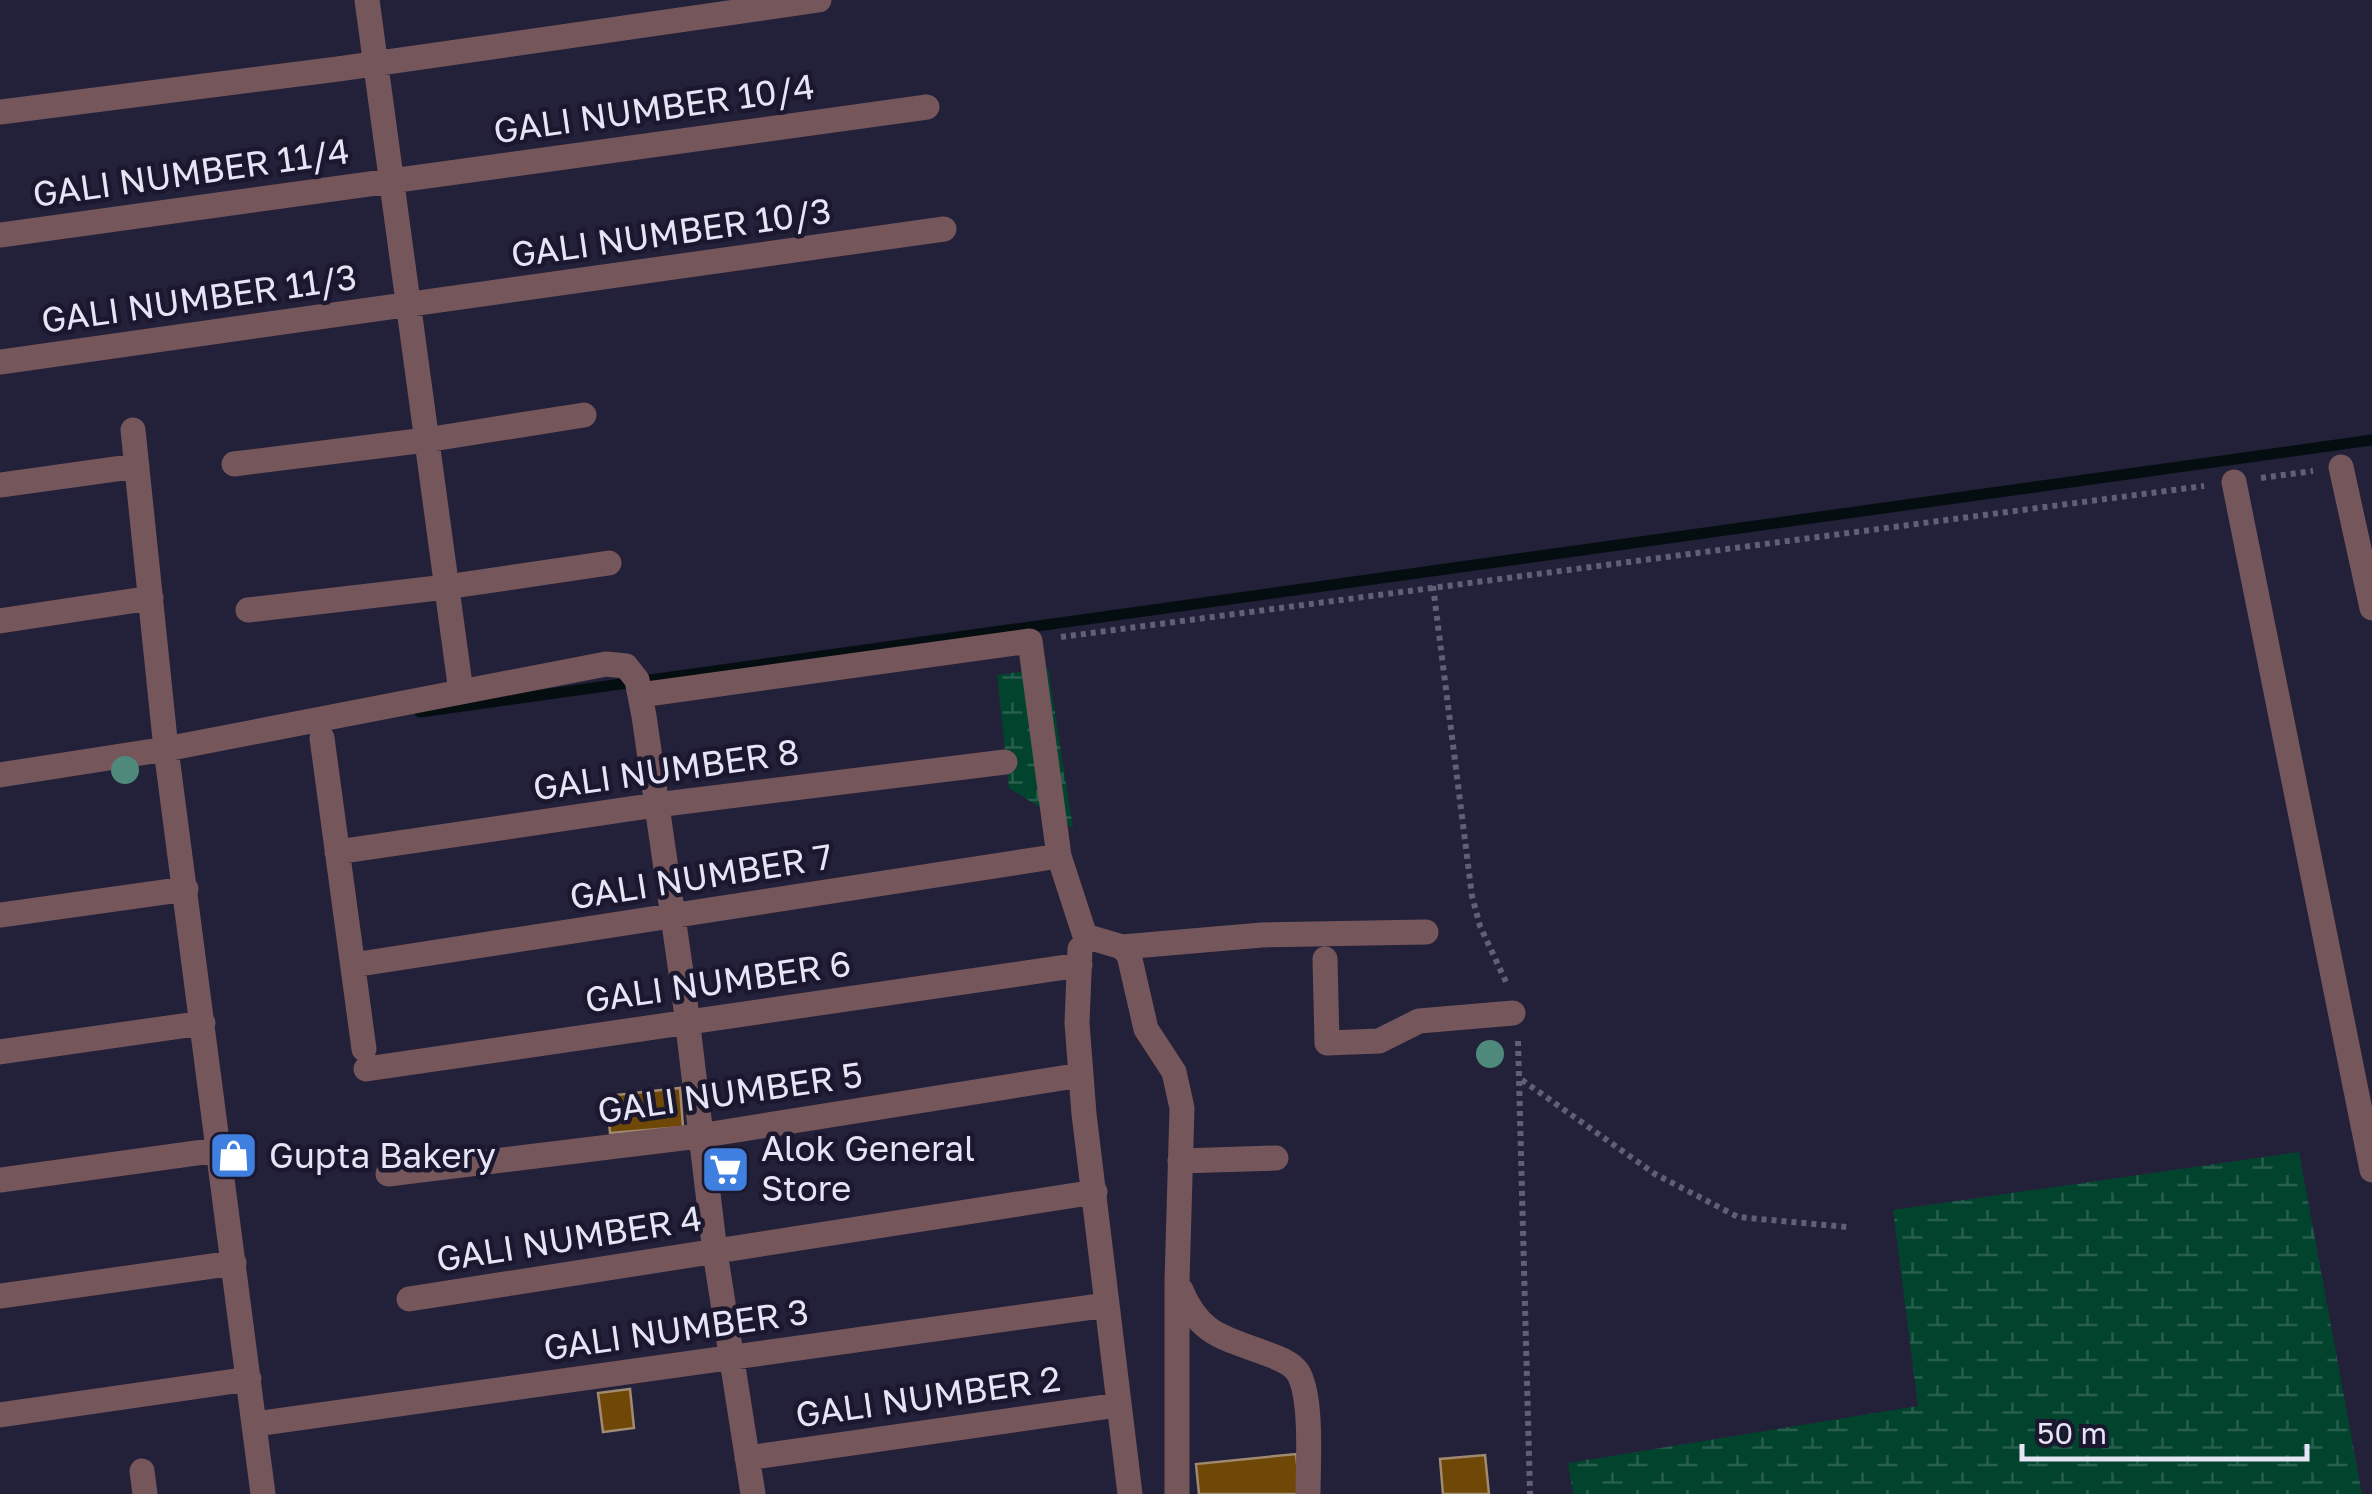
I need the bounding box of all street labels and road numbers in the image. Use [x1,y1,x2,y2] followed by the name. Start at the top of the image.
[491,65,817,151] street label: GALI NUMBER 10/4
[30,129,352,215] street label: GALI NUMBER 11/4
[508,189,834,275] street label: GALI NUMBER 10/3
[39,255,359,341] street label: GALI NUMBER 11/3
[530,730,802,808] street label: GALI NUMBER 8
[567,835,835,918] street label: GALI NUMBER 7
[582,942,853,1020] street label: GALI NUMBER 6
[595,1053,865,1131] street label: GALI NUMBER 5
[433,1196,705,1280] street label: GALI NUMBER 4
[541,1290,811,1368] street label: GALI NUMBER 3
[793,1357,1063,1435] street label: GALI NUMBER 2

